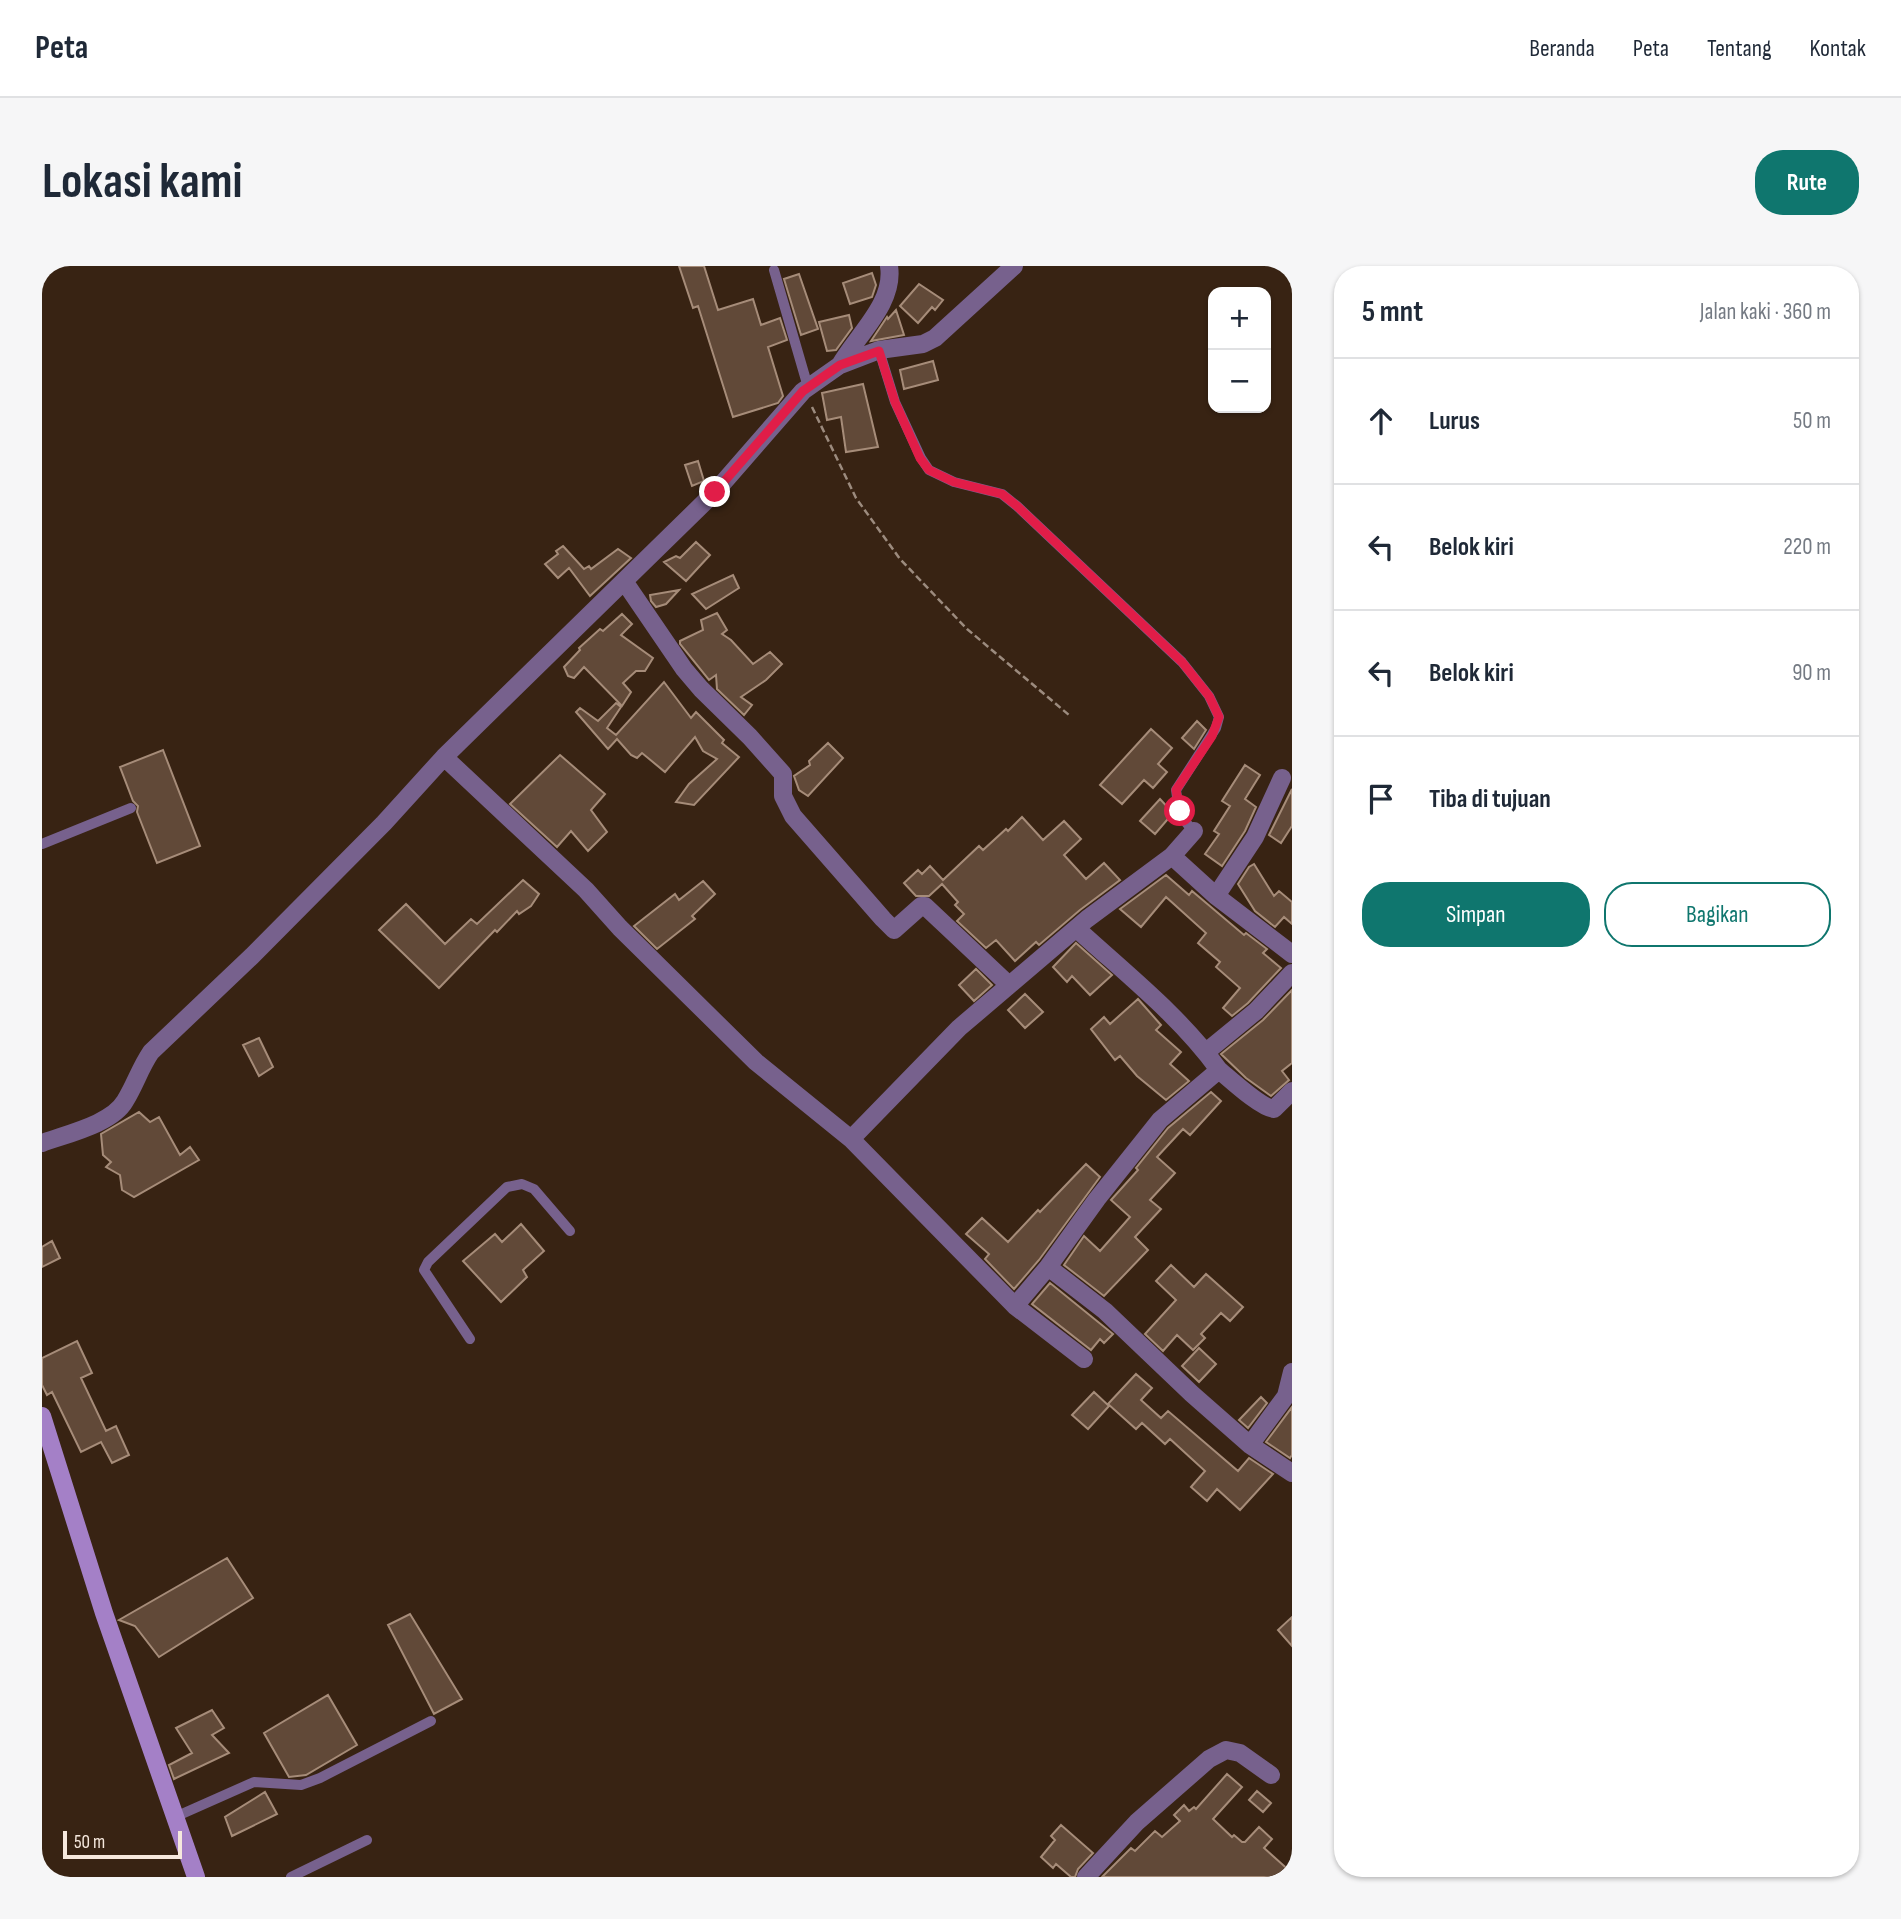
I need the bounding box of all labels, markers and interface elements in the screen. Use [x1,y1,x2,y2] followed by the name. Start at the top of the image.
[35,28,88,68] text: Peta
[1529,34,1595,63] text: Beranda
[1633,34,1669,63] text: Peta
[1707,34,1772,63] text: Tentang
[1810,34,1866,63] text: Kontak
[1755,150,1859,215] button: Rute
[42,153,242,212] text: Lokasi kami
[1208,287,1271,413] map controls
[1208,287,1271,350] button: +
[1362,294,1423,330] text: 5 mnt
[1700,298,1831,326] text: Jalan kaki · 360 m
[1208,350,1271,413] button: −
[1362,402,1400,440] icon: ahead
[1429,406,1480,437] text: Lurus
[1793,407,1831,435] text: 50 m
[699,476,730,507] route end
[1362,528,1400,566] icon: left
[1429,532,1514,563] text: Belok kiri
[1783,533,1831,561] text: 220 m
[1362,654,1400,692] icon: left
[1429,658,1514,689] text: Belok kiri
[1792,659,1831,687] text: 90 m
[1362,780,1400,818] icon: arrive
[1429,784,1551,815] text: Tiba di tujuan
[1164,795,1195,826] route start
[1362,882,1590,947] button: Simpan
[1604,882,1831,947] button: Bagikan
[63,1828,182,1860] scale bar
[74,1831,105,1854] text: 50 m

